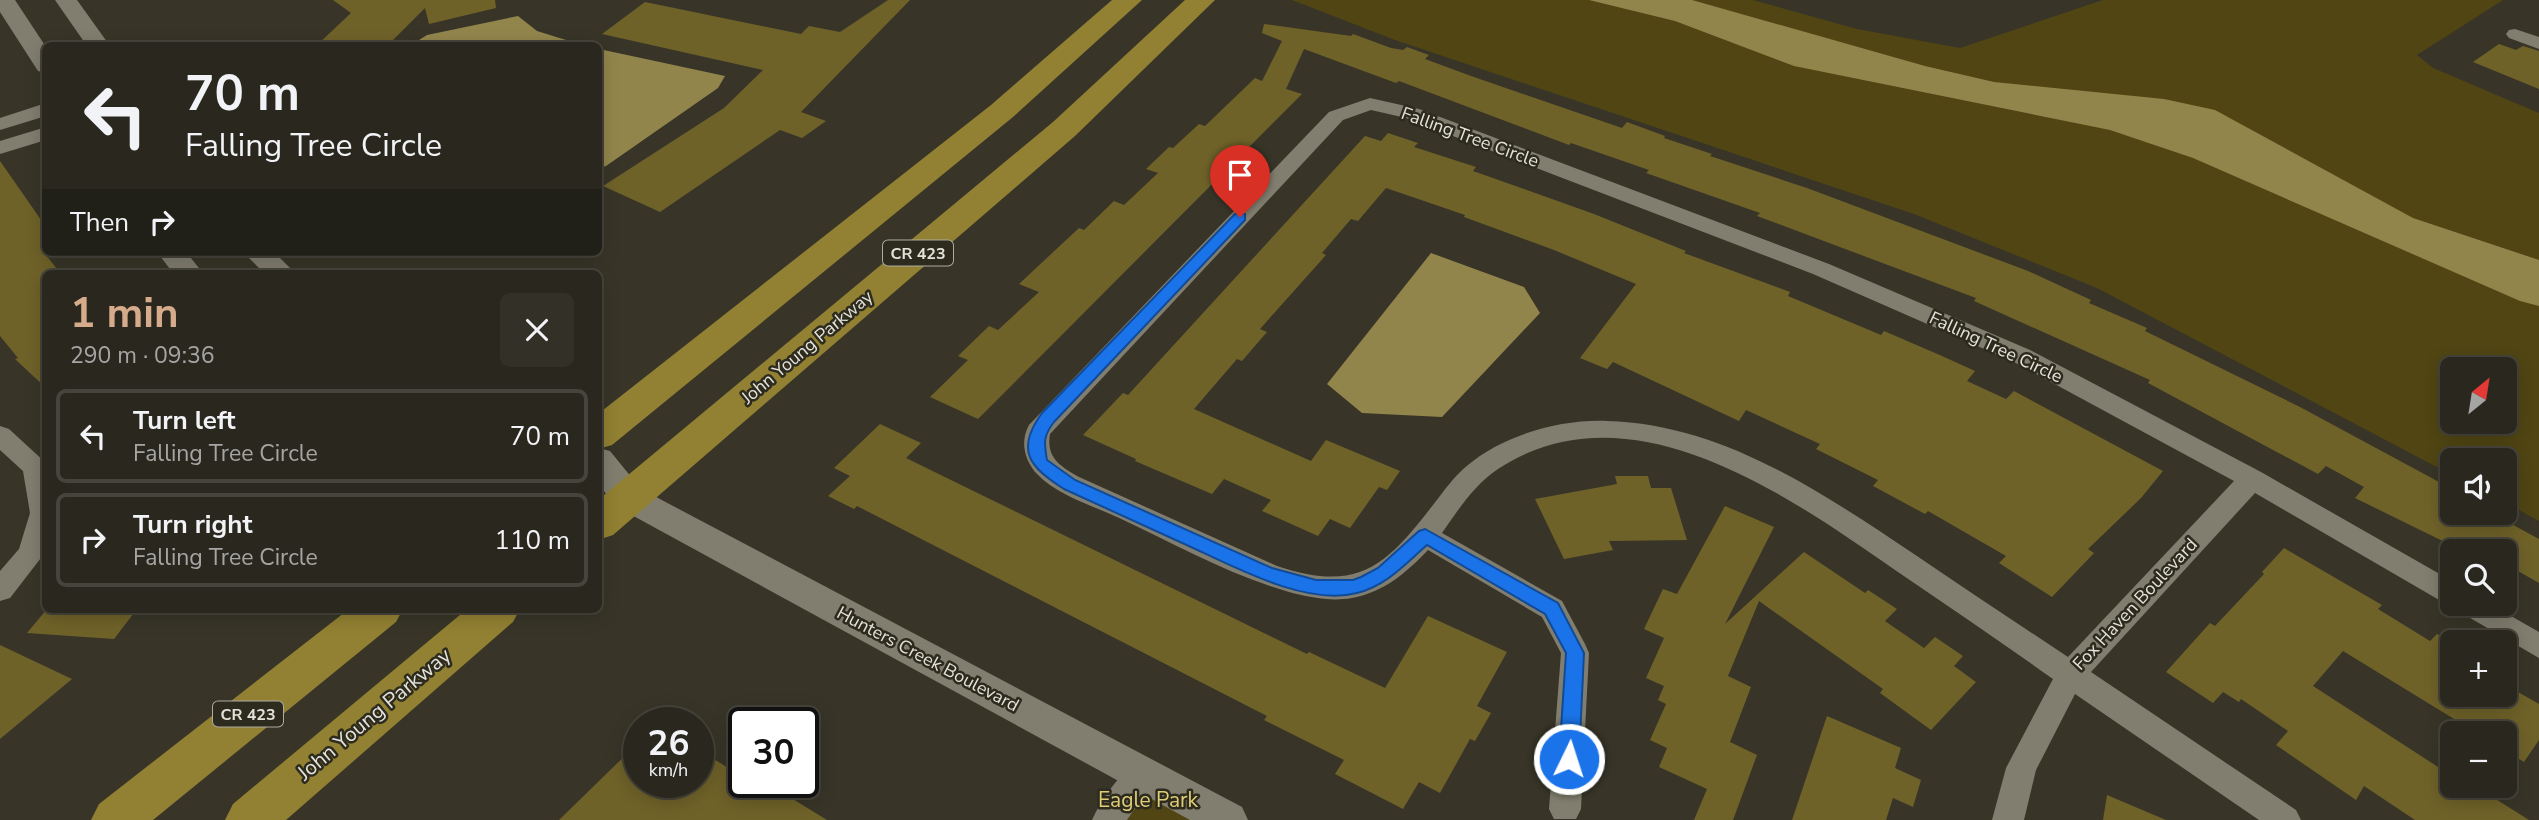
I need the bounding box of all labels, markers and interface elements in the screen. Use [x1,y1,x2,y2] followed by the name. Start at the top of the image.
[185,60,300,127] text: 70 m
[70,70,161,161] icon: left
[1398,101,1542,173] street label: Falling Tree Circle
[185,124,442,167] text: Falling Tree Circle
[1210,145,1270,217] pin
[1221,156,1259,194] icon: arrive
[143,203,181,241] icon: right
[70,205,129,240] text: Then
[883,241,953,266] road number: CR 423
[735,284,878,410] street label: John Young Parkway
[70,285,179,342] text: 1 min
[500,293,574,367] button: close
[1925,306,2067,388] street label: Falling Tree Circle
[70,340,215,371] text: 290 m · 09:36
[2440,357,2516,434] north arrow
[2440,357,2517,798] map controls
[133,403,236,438] text: Turn left
[74,417,112,455] icon: left
[510,419,570,454] text: 70 m
[133,438,318,469] text: Falling Tree Circle
[2440,448,2517,525] button: sound
[133,507,252,542] text: Turn right
[74,521,112,559] icon: right
[494,523,570,558] text: 110 m
[2067,533,2203,675] street label: Fox Haven Boulevard
[2440,539,2517,616] button: search
[133,542,318,573] text: Falling Tree Circle
[833,601,1023,717] street label: Hunters Creek Boulevard
[2440,630,2517,707] button: +
[290,641,457,787] street label: John Young Parkway
[213,702,283,726] road number: CR 423
[728,707,819,798] speed limit sign: 30
[647,720,690,767] text: 26
[2440,721,2517,798] button: −
[1532,722,1606,796] position arrow
[649,758,688,782] text: km/h
[1098,786,1199,814] park label: Eagle Park

